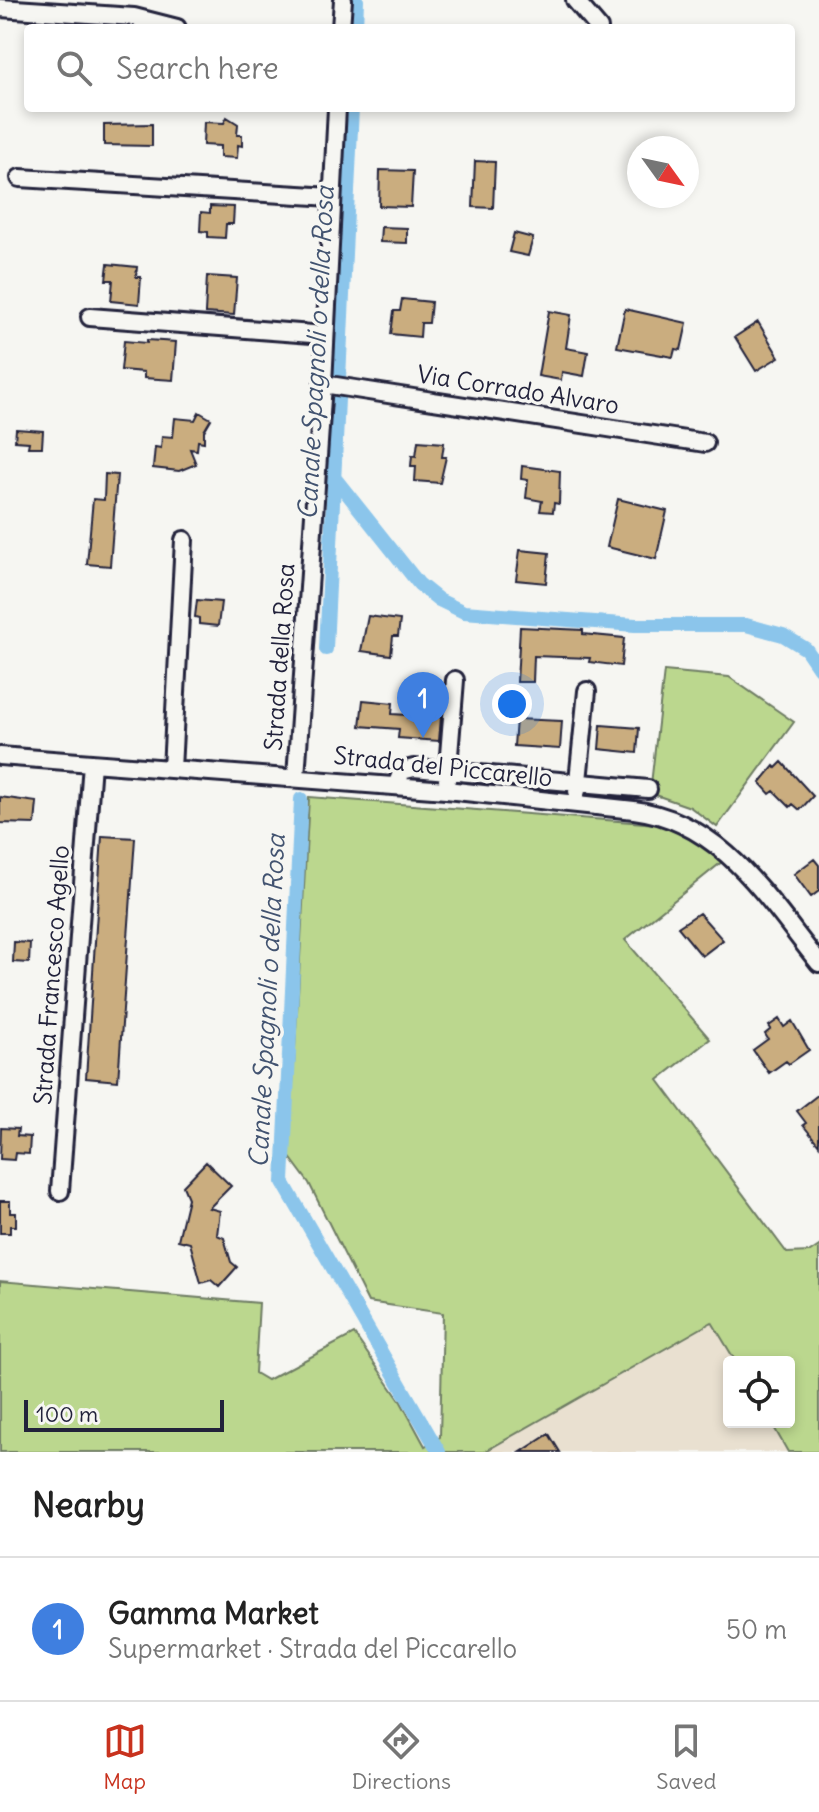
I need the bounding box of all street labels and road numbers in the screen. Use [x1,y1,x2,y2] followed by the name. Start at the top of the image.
[415,358,621,420] street label: Via Corrado Alvaro
[257,562,301,752] street label: Strada della Rosa
[332,740,554,792] street label: Strada del Piccarello
[27,844,75,1106] street label: Strada Francesco Agello

